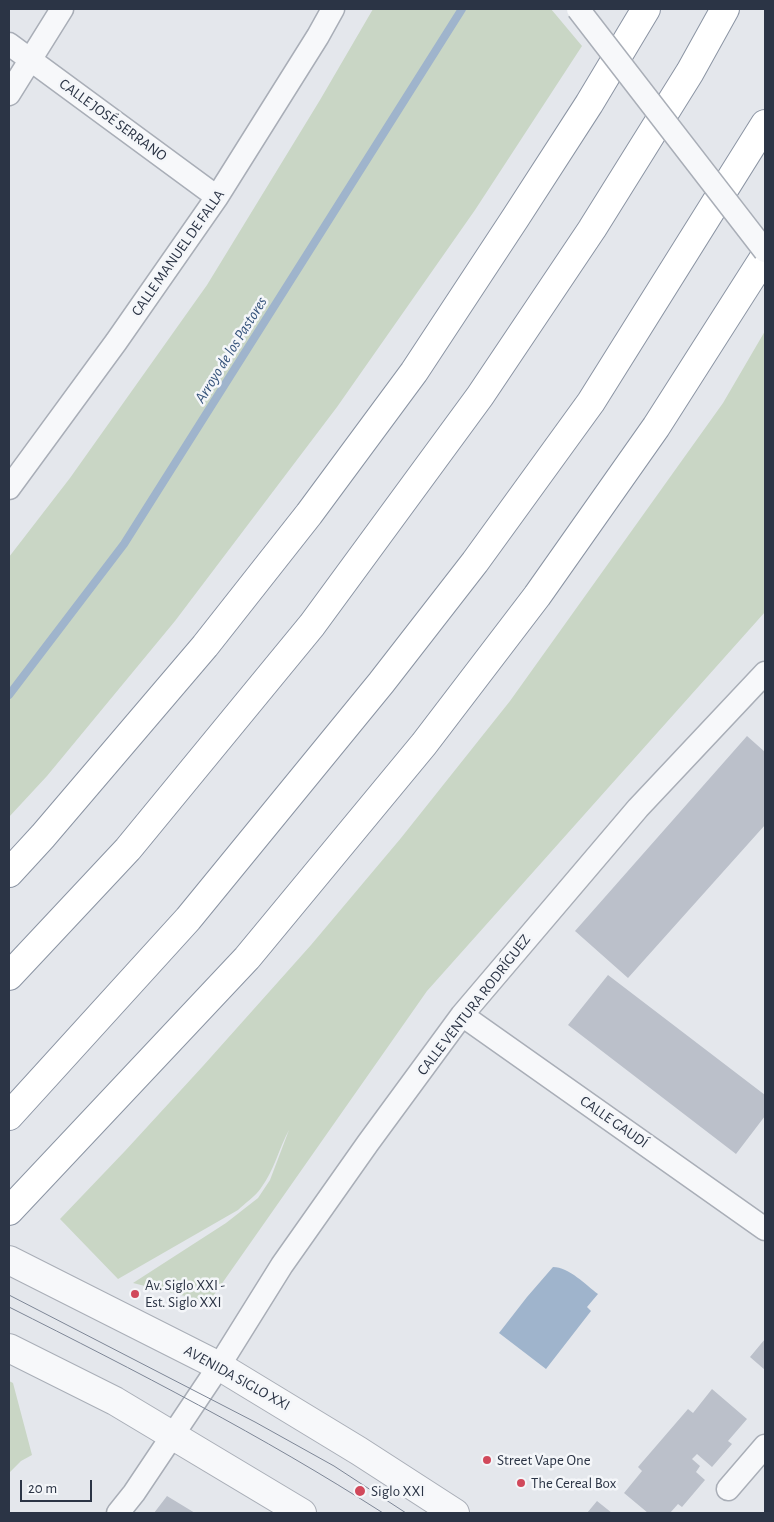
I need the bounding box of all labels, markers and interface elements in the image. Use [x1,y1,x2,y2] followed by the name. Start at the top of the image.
[56,75,170,165] street label: CALLE JOSÉ SERRANO
[128,186,228,320] street label: CALLE MANUEL DE FALLA
[191,293,271,407] water label: Arroyo de los Pastores
[413,931,535,1079] street label: CALLE VENTURA RODRÍGUEZ
[576,1092,652,1152] street label: CALLE GAUDÍ
[145,1276,225,1311] place label: Av. Siglo XXI - Est. Siglo XXI
[129,1288,141,1300] marker: Av. Siglo XXI - Est. Siglo XXI
[181,1341,293,1415] street label: AVENIDA SIGLO XXI
[497,1451,591,1469] place label: Street Vape One
[481,1454,493,1466] marker: Street Vape One
[22,1470,95,1502] scale bar
[531,1474,616,1492] place label: The Cereal Box
[515,1477,527,1489] marker: The Cereal Box
[28,1481,57,1496] text: 20 m
[371,1482,424,1500] place label: Siglo XXI
[353,1484,367,1498] marker: Siglo XXI

